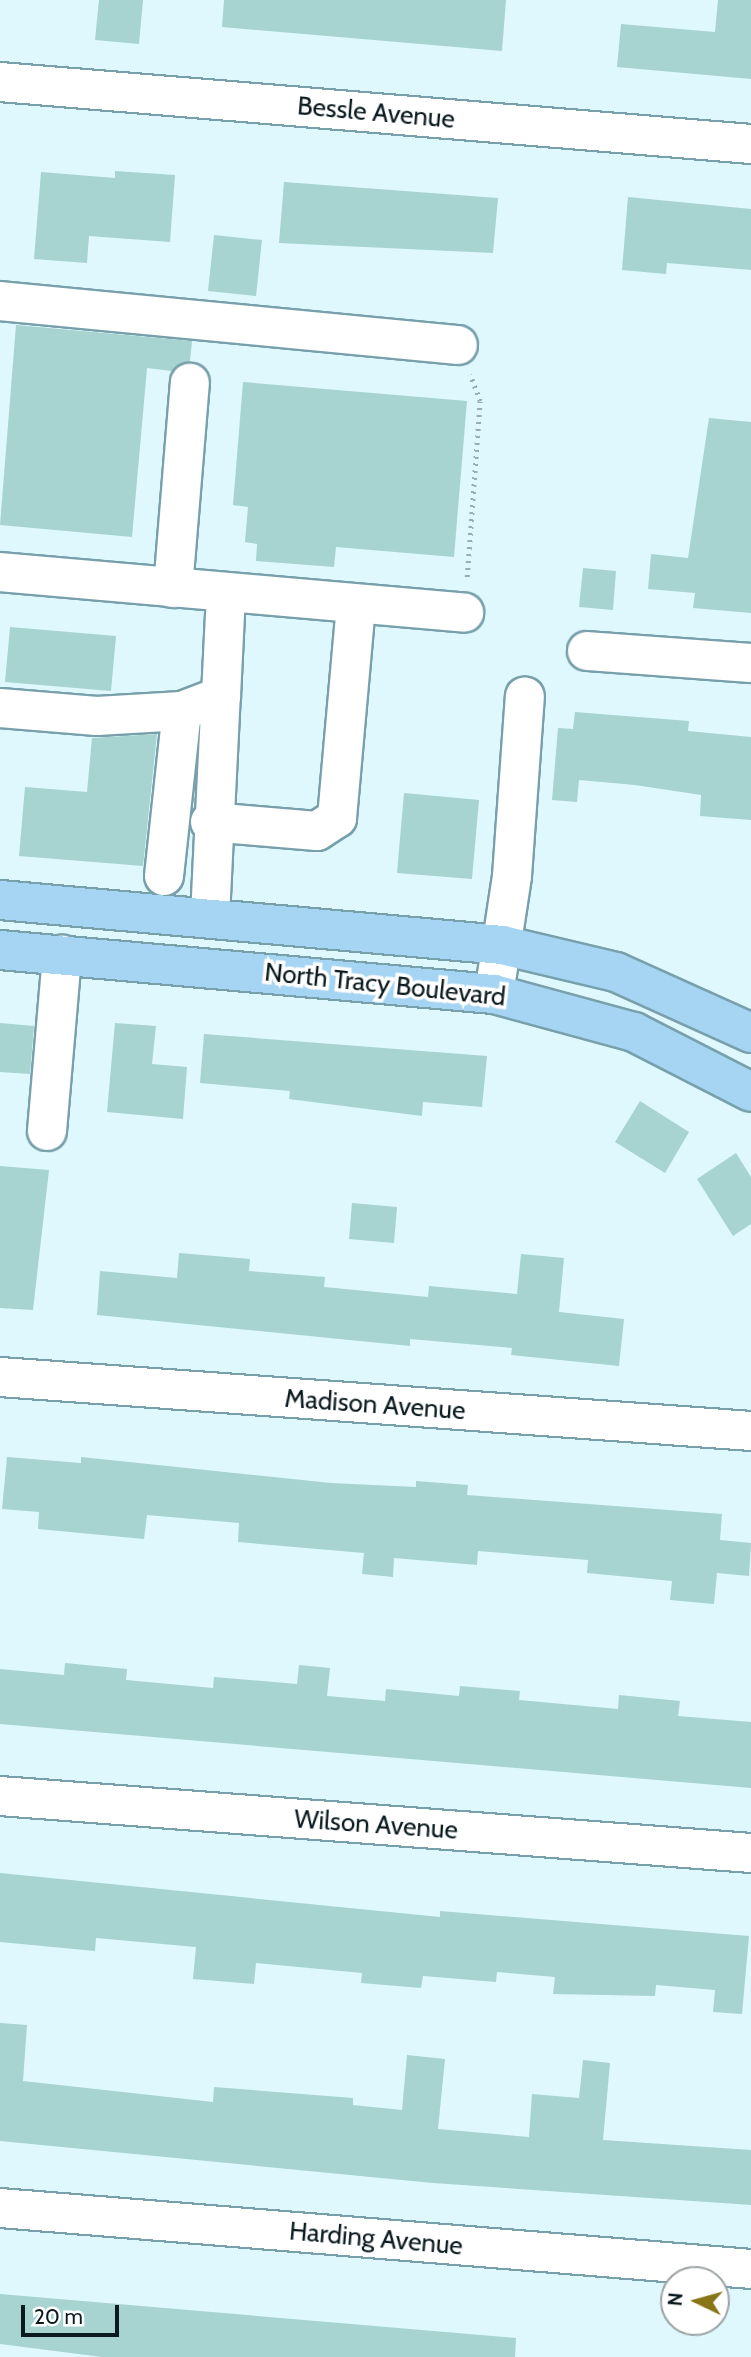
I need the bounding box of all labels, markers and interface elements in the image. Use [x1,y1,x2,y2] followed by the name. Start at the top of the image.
[296,91,456,135] street label: Bessle Avenue
[263,957,507,1013] street label: North Tracy Boulevard
[283,1383,467,1427] street label: Madison Avenue
[293,1804,459,1846] street label: Wilson Avenue
[288,2216,464,2262] street label: Harding Avenue
[660,2266,730,2336] north arrow
[24,2290,122,2334] scale bar
[664,2292,688,2307] text: N
[34,2304,83,2329] text: 20 m

